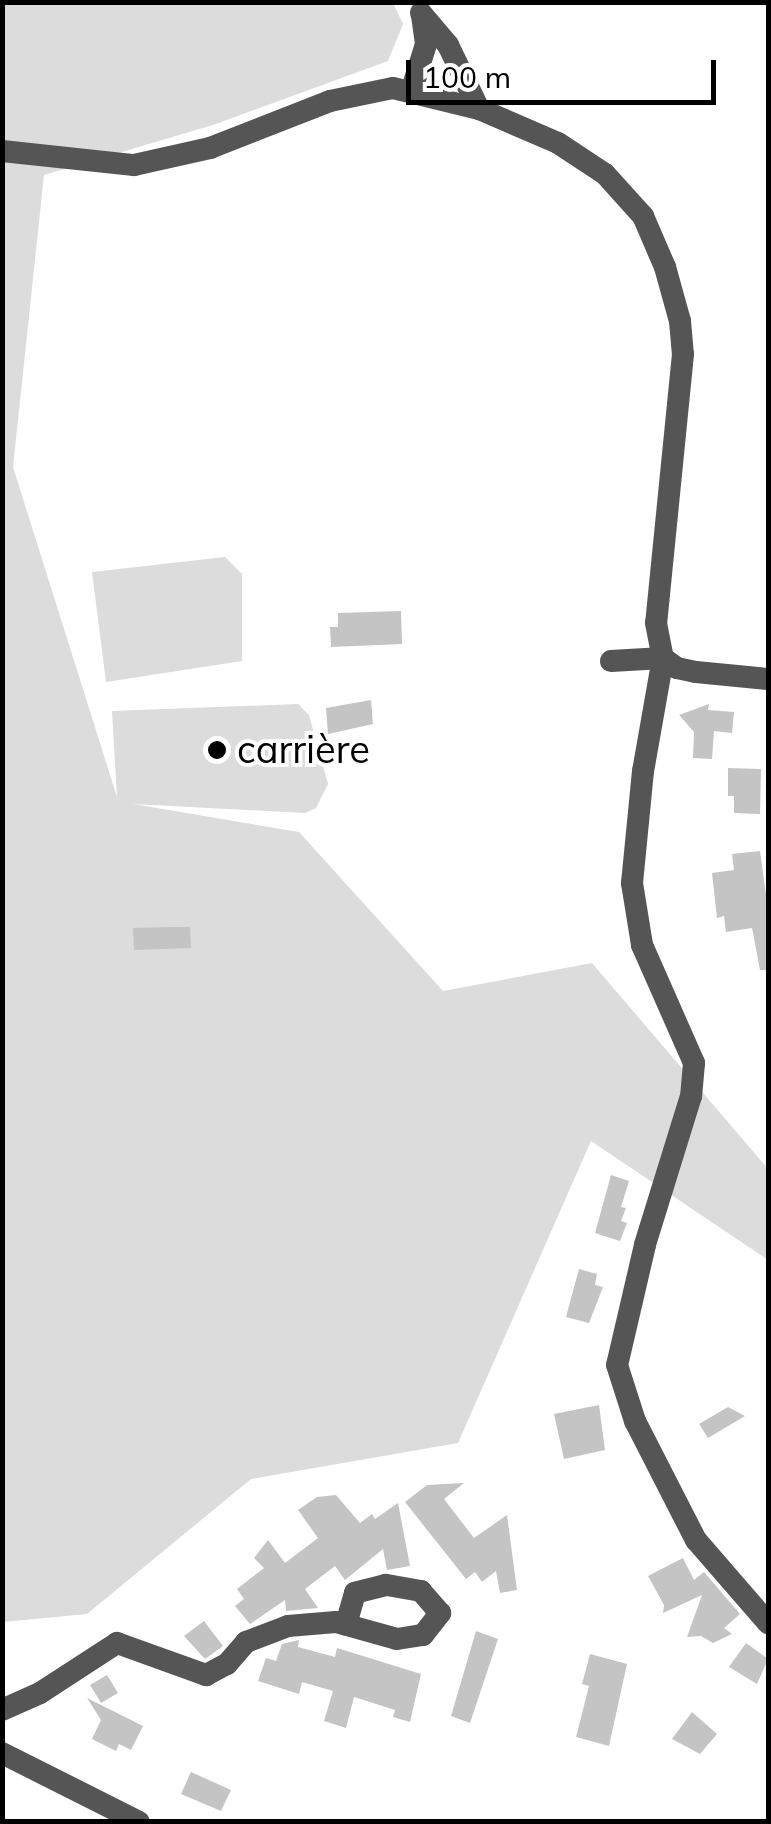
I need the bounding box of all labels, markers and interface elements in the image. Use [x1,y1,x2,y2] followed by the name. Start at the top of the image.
[411,40,721,102] scale bar
[423,58,511,96] text: 100 m
[237,727,370,773] place label: carrière
[206,739,228,761] marker: carrière

